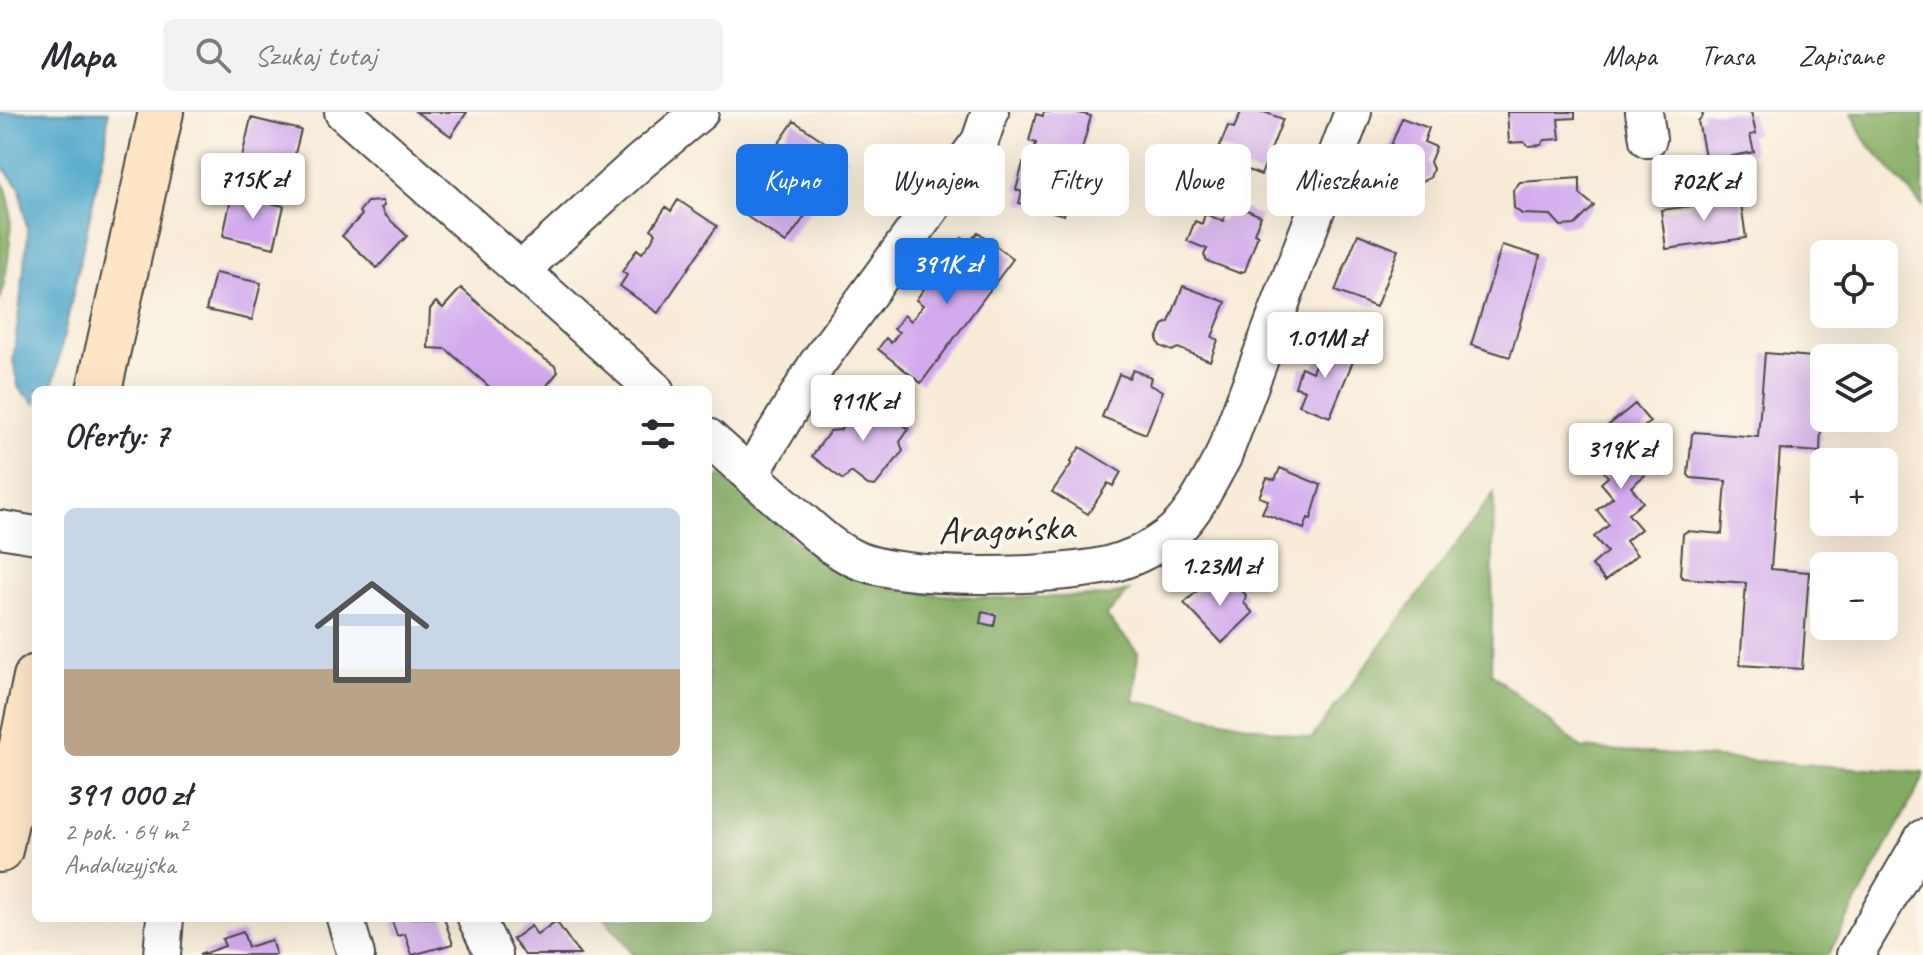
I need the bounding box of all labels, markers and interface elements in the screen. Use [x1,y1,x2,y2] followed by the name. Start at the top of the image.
[163,19,723,91] search box
[40,32,115,79] text: Mapa
[191,33,235,77] icon: search
[255,36,377,74] text: Szukaj tutaj
[1602,38,1657,73] text: Mapa
[1701,38,1754,73] text: Trasa
[1798,38,1883,73] text: Zapisane
[736,144,848,216] chip: Kupno
[864,144,1005,216] chip: Wynajem
[1021,144,1129,216] chip: Filtry
[1145,144,1251,216] chip: Nowe
[1267,144,1425,216] chip: Mieszkanie
[179,153,327,221] pin: 715K zł
[1630,155,1778,223] pin: 702K zł
[219,162,287,195] text: 715K zł
[1670,164,1738,197] text: 702K zł
[873,238,1021,306] pin: 391K zł
[1810,240,1898,640] map controls
[1810,240,1898,328] button: locate
[913,247,981,280] text: 391K zł
[1242,312,1408,380] pin: 1.01M zł
[1285,321,1365,354] text: 1.01M zł
[1810,344,1898,432] button: layers
[789,375,937,443] pin: 911K zł
[829,384,897,417] text: 911K zł
[636,412,680,456] icon: filters
[64,413,169,456] text: Oferty: 7
[1547,423,1695,491] pin: 319K zł
[1587,432,1655,465] text: 319K zł
[1810,448,1898,536] button: +
[937,503,1077,554] street label: Aragońska
[1137,540,1303,608] pin: 1.23M zł
[1180,549,1260,582] text: 1.23M zł
[1810,552,1898,640] button: −
[300,560,444,704] icon: home
[64,772,190,815] text: 391 000 zł
[64,815,186,848] text: 2 pok. · 64 m²
[64,848,175,881] text: Andaluzyjska

